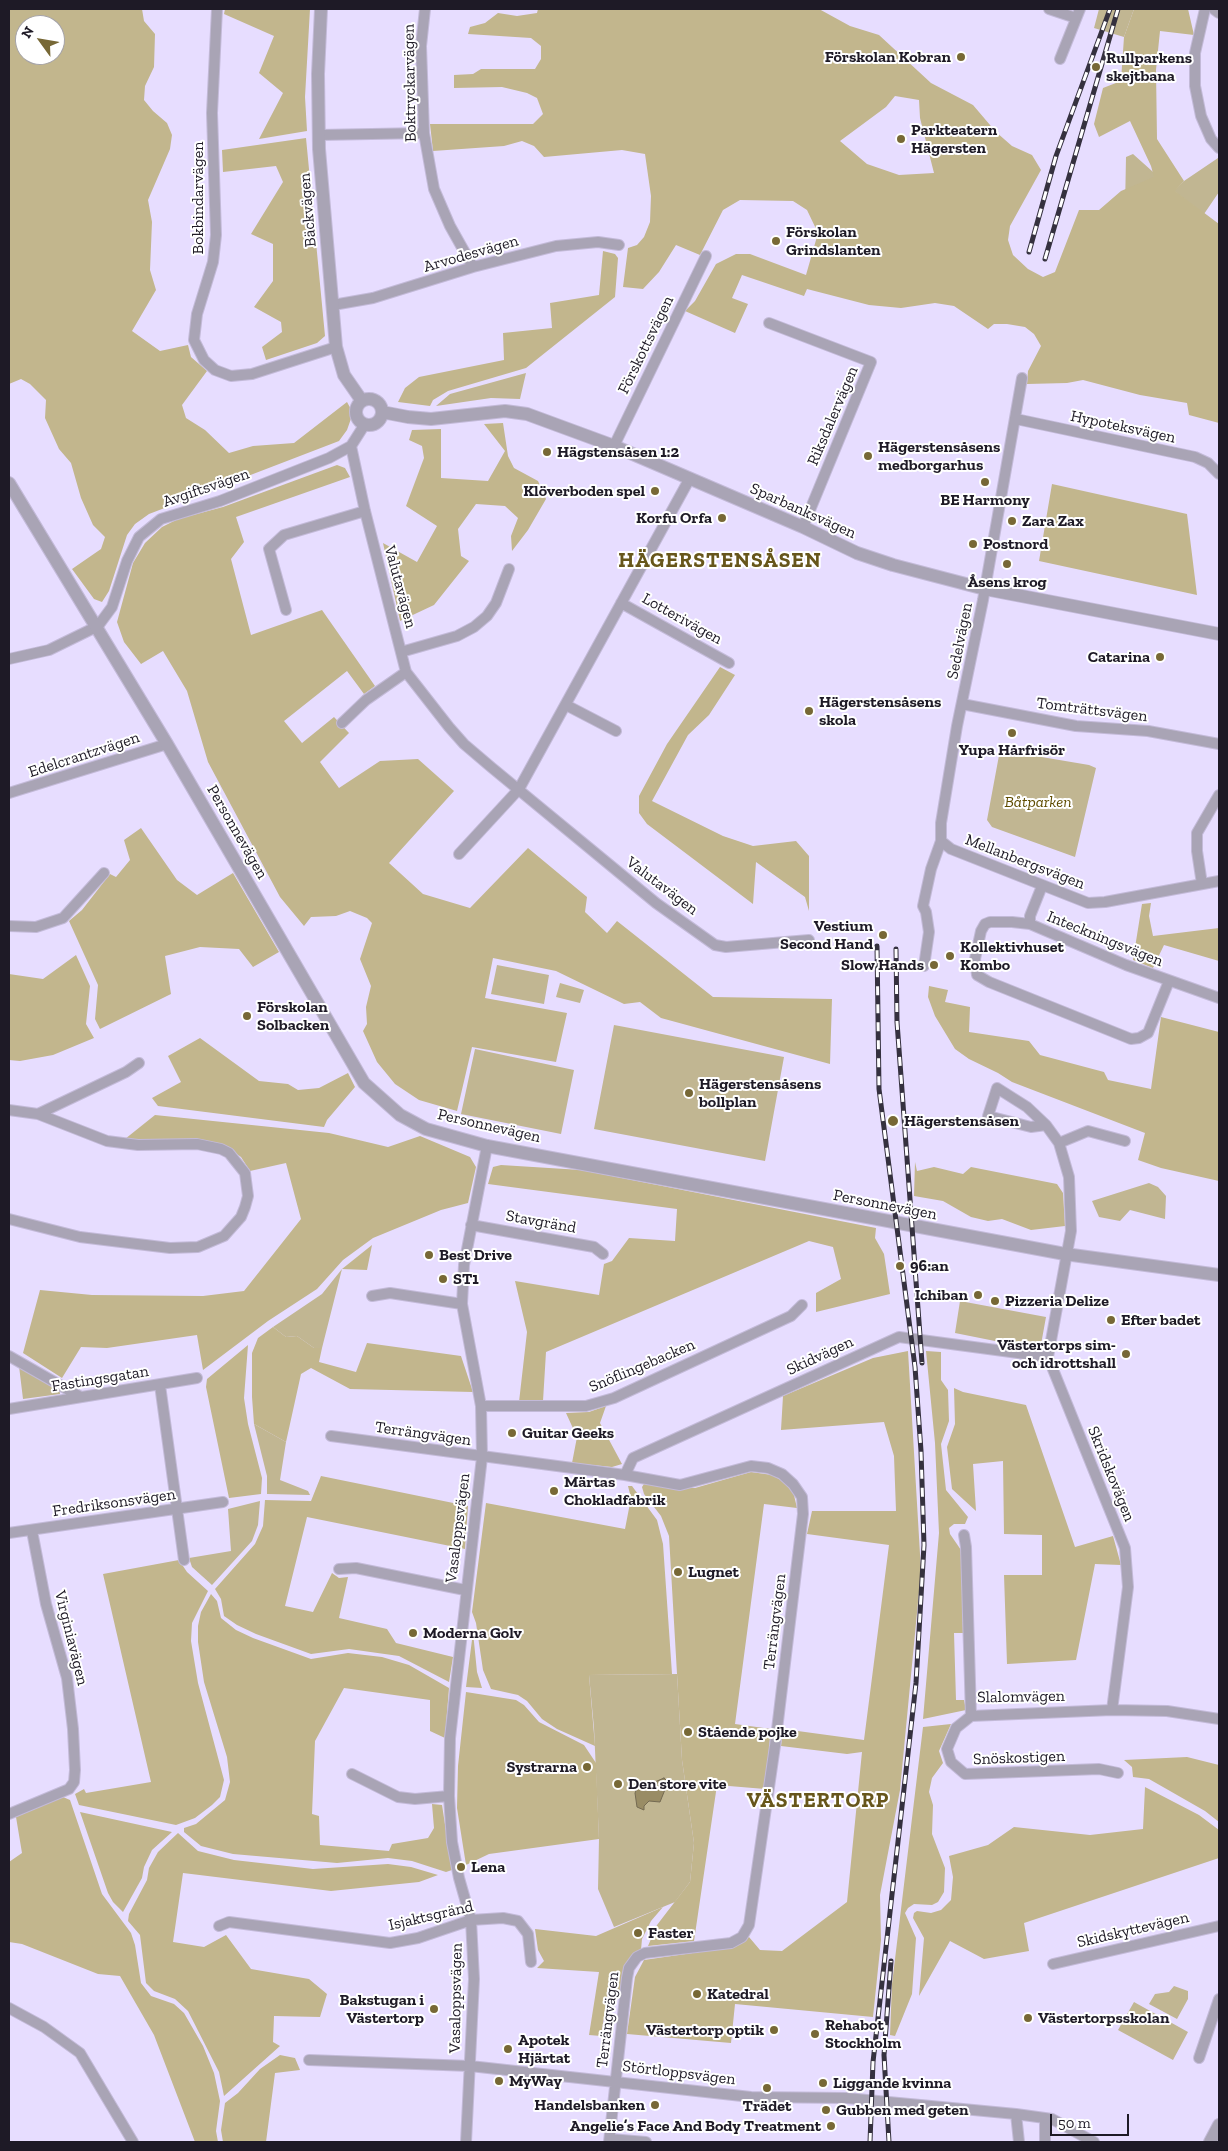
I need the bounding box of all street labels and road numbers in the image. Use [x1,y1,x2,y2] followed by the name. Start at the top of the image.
[399,24,421,142] street label: Boktryckarvägen
[188,142,208,254] street label: Bokbindarvägen
[295,172,321,248] street label: Bäckvägen
[421,231,521,277] street label: Arvodesvägen
[614,293,678,397] street label: Förskottsvägen
[803,363,863,469] street label: Riksdalervägen
[1069,407,1177,447] street label: Hypoteksvägen
[160,464,252,512] street label: Avgiftsvägen
[747,479,859,543] street label: Sparbanksvägen
[380,543,420,631] street label: Valutavägen
[639,589,725,649] street label: Lotterivägen
[943,601,977,681] street label: Sedelvägen
[1035,694,1149,726] street label: Tomträttsvägen
[26,728,142,782] street label: Edelcrantzvägen
[202,782,272,882] street label: Personnevägen
[962,830,1088,894] street label: Mellanbergsvägen
[622,853,702,919] street label: Valutavägen
[1044,907,1166,971] street label: Inteckningsvägen
[436,1105,542,1147] street label: Personnevägen
[832,1186,938,1224] street label: Personnevägen
[504,1206,578,1238] street label: Stavgränd
[784,1332,856,1380] street label: Skidvägen
[586,1335,698,1397] street label: Snöflingebacken
[50,1362,150,1396] street label: Fastingsgatan
[374,1418,472,1450] street label: Terrängvägen
[1083,1424,1139,1524] street label: Skridskovägen
[442,1472,474,1584] street label: Vasaloppsvägen
[51,1485,177,1521] street label: Fredriksonsvägen
[760,1573,790,1671] street label: Terrängvägen
[50,1589,92,1687] street label: Virginiavägen
[977,1687,1065,1707] street label: Slalomvägen
[973,1747,1065,1769] street label: Snöskostigen
[387,1897,475,1935] street label: Isjaktsgränd
[1075,1908,1191,1952] street label: Skidskyttevägen
[445,1943,467,2053] street label: Vasaloppsvägen
[593,1971,623,2069] street label: Terrängvägen
[621,2057,737,2089] street label: Störtloppsvägen

